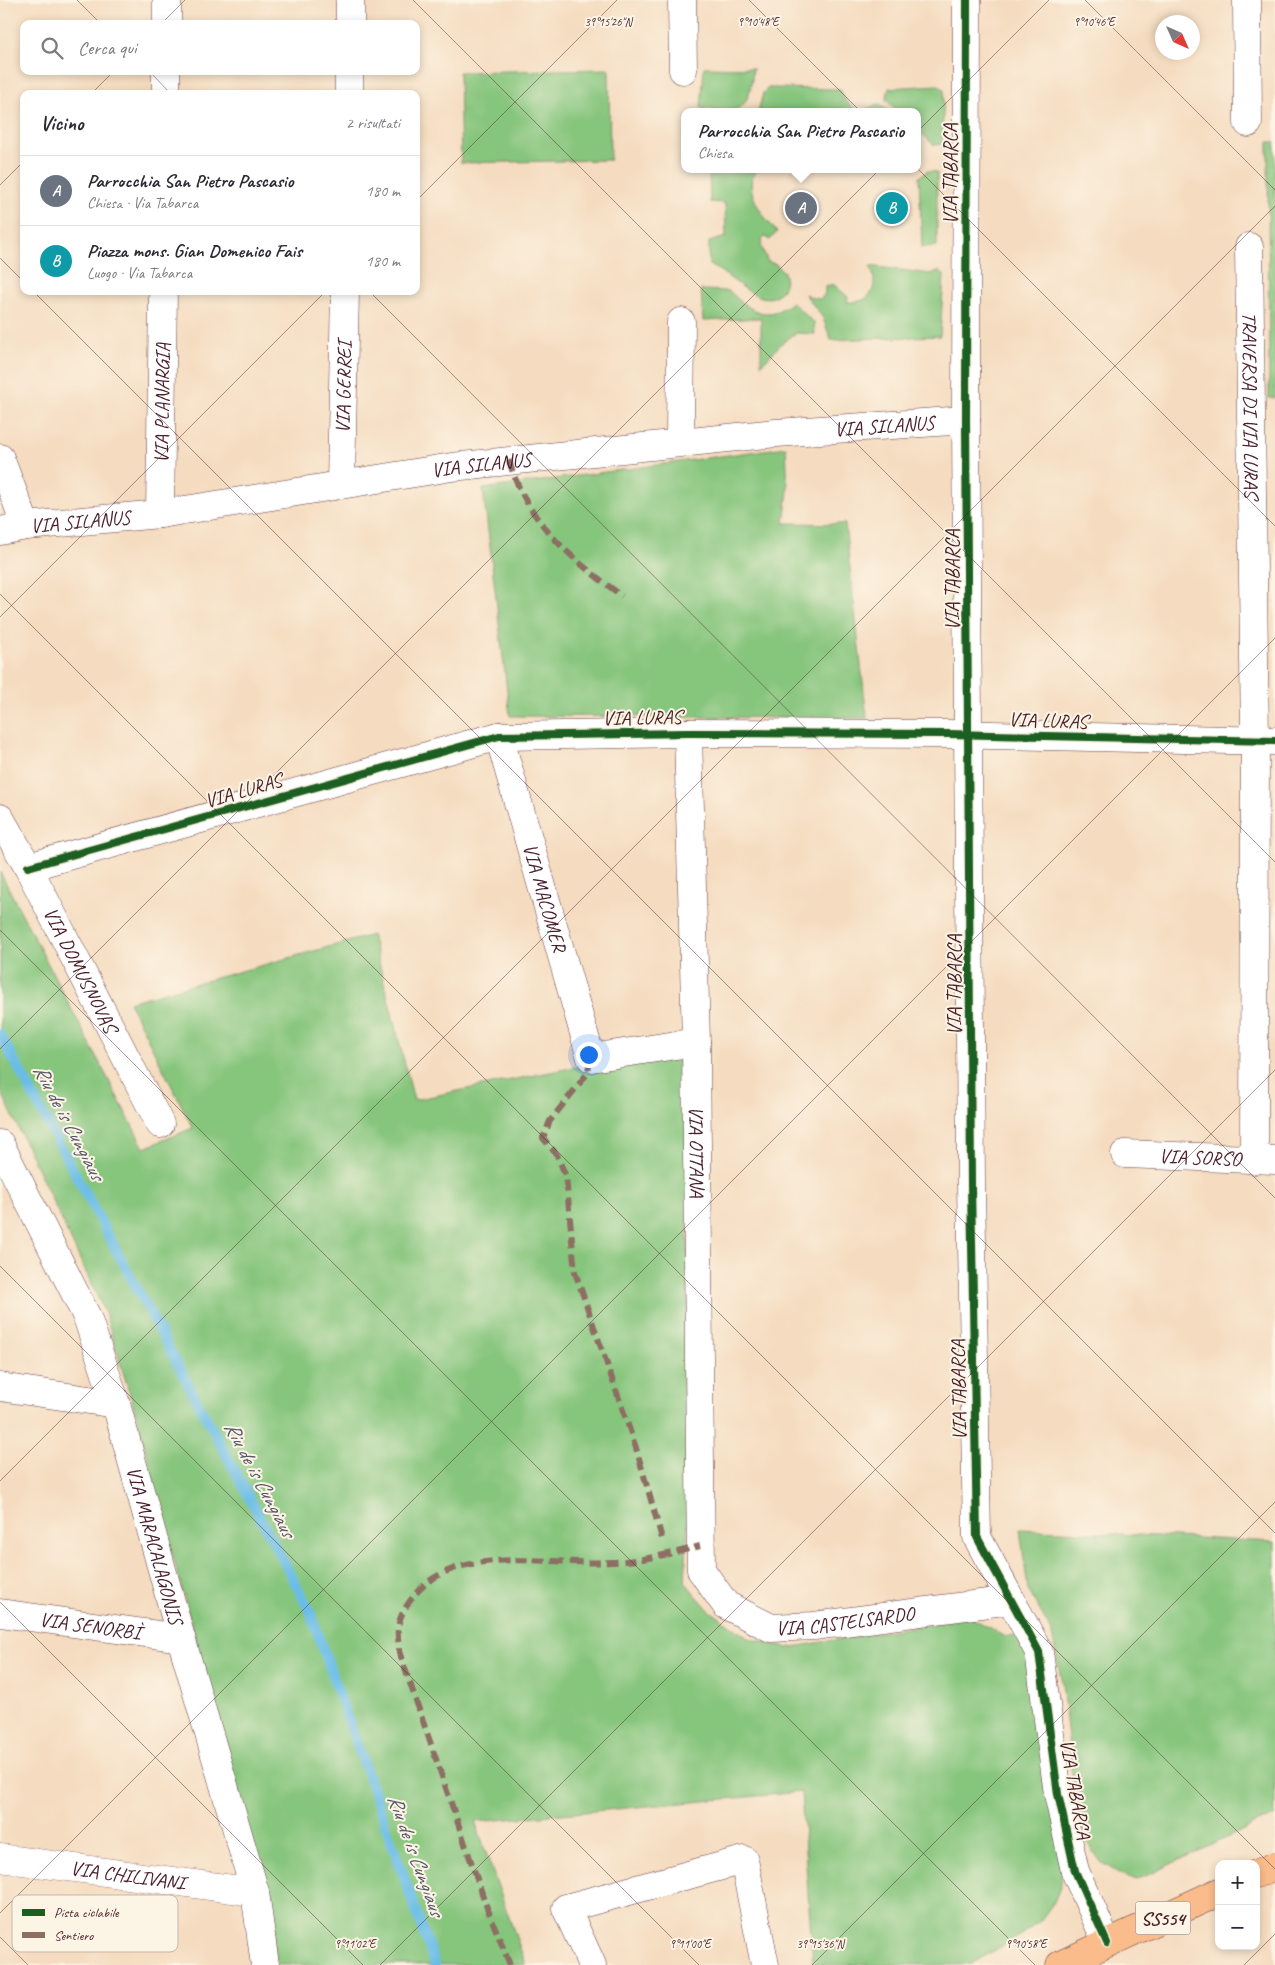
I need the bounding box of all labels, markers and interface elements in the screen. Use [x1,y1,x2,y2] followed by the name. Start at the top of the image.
[584,14,633,30] text: 39°15'26"N
[738,14,780,30] text: 9°10'48"E
[1074,14,1116,30] text: 9°10'46"E
[1155,15,1200,60] north arrow
[20,20,420,75] search box
[38,34,66,62] icon: search
[78,36,137,60] text: Cerca qui
[681,108,921,173] popup
[40,110,83,136] text: Vicino
[346,113,400,133] text: 2 risultati
[698,119,904,143] text: Parrocchia San Pietro Pascasio
[938,123,963,224] street label: VIA TABARCA
[698,143,733,163] text: Chiesa
[87,169,293,193] text: Parrocchia San Pietro Pascasio
[52,181,60,201] text: A
[366,181,400,201] text: 180 m
[785,189,817,227] pin: A
[876,189,908,227] pin: B
[87,193,198,213] text: Chiesa · Via Tabarca
[87,239,302,263] text: Piazza mons. Gian Domenico Fais
[52,251,60,271] text: B
[366,251,400,271] text: 180 m
[87,263,192,283] text: Luogo · Via Tabarca
[1237,312,1264,503] street label: TRAVERSA DI VIA LURAS
[330,337,357,434] street label: VIA GERREI
[149,342,175,463] street label: VIA PLANARGIA
[833,410,937,442] street label: VIA SILANUS
[429,447,534,483] street label: VIA SILANUS
[29,505,134,539] street label: VIA SILANUS
[940,529,965,630] street label: VIA TABARCA
[602,704,686,731] street label: VIA LURAS
[1008,707,1092,735] street label: VIA LURAS
[202,766,289,813] street label: VIA LURAS
[517,841,573,956] street label: VIA MACOMER
[38,903,125,1041] street label: VIA DOMUSNOVAS
[942,934,967,1035] street label: VIA TABARCA
[576,1042,602,1068] your location
[28,1060,112,1188] water label: Riu de is Cungiaus
[684,1106,709,1199] street label: VIA OTTANA
[1158,1143,1243,1172] street label: VIA SORSO
[945,1338,972,1441] street label: VIA TABARCA
[219,1417,303,1545] water label: Riu de is Cungiaus
[121,1464,189,1629] street label: VIA MARACALAGONIS
[775,1601,918,1641] street label: VIA CASTELSARDO
[38,1607,147,1646] street label: VIA SENORBÌ
[1054,1737,1097,1842] street label: VIA TABARCA
[382,1791,451,1923] water label: Riu de is Cungiaus
[69,1856,190,1896] street label: VIA CHILIVANI
[1215,1860,1260,1950] map controls
[1215,1860,1260,1905] button: +
[12,1895,178,1952] legend
[1136,1902,1190,1935] road number: SS554
[54,1904,120,1921] text: Pista ciclabile
[1215,1905,1260,1950] button: −
[54,1927,94,1944] text: Sentiero
[335,1936,377,1952] text: 9°11'02"E
[670,1936,712,1952] text: 9°11'00"E
[796,1936,845,1952] text: 39°15'36"N
[1006,1936,1048,1952] text: 9°10'58"E

